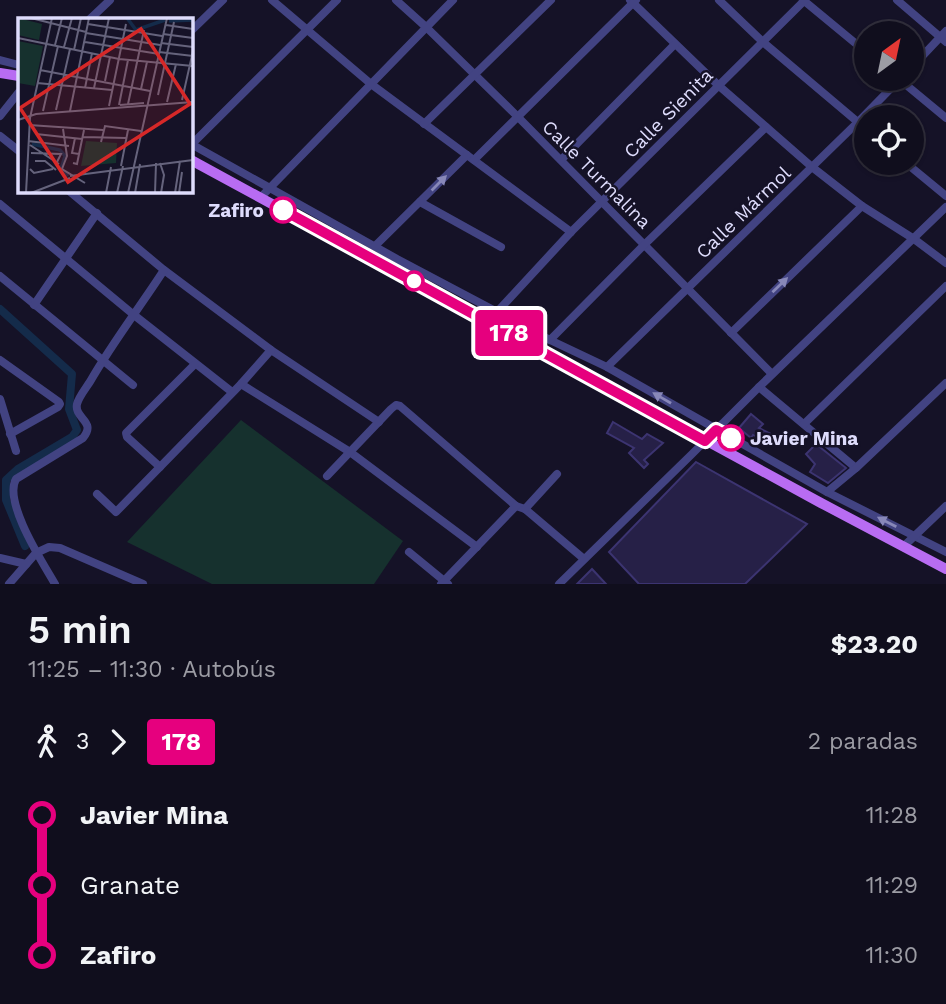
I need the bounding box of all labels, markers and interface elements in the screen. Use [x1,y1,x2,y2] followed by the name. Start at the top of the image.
[18,18,192,192] inset map
[854,21,924,91] north arrow
[854,21,924,175] map controls
[619,64,718,163] street label: Calle Sienita
[854,105,924,175] button: locate
[537,115,656,234] street label: Calle Turmalina
[691,161,796,263] street label: Calle Mármol
[430,175,447,192] one-way arrow
[270,197,296,223] marker: Zafiro
[208,199,264,222] place label: Zafiro
[404,271,424,291] unlabelled marker
[771,278,788,294] one-way arrow
[469,310,549,356] line badge: 178
[489,319,529,347] text: 178
[652,392,672,404] one-way arrow
[718,425,744,451] marker: Javier Mina
[750,427,858,450] place label: Javier Mina
[877,517,897,528] one-way arrow
[28,608,132,652] text: 5 min
[831,629,918,659] text: $23.20
[28,656,276,683] text: 11:25 – 11:30 · Autobús
[28,723,66,761] icon: walk
[99,723,137,761] icon: forward
[76,728,89,755] text: 3
[161,728,201,756] text: 178
[808,728,918,755] text: 2 paradas
[80,800,228,830] text: Javier Mina
[866,802,918,829] text: 11:28
[80,870,180,900] text: Granate
[866,872,918,899] text: 11:29
[80,940,156,970] text: Zafiro
[866,942,918,969] text: 11:30

